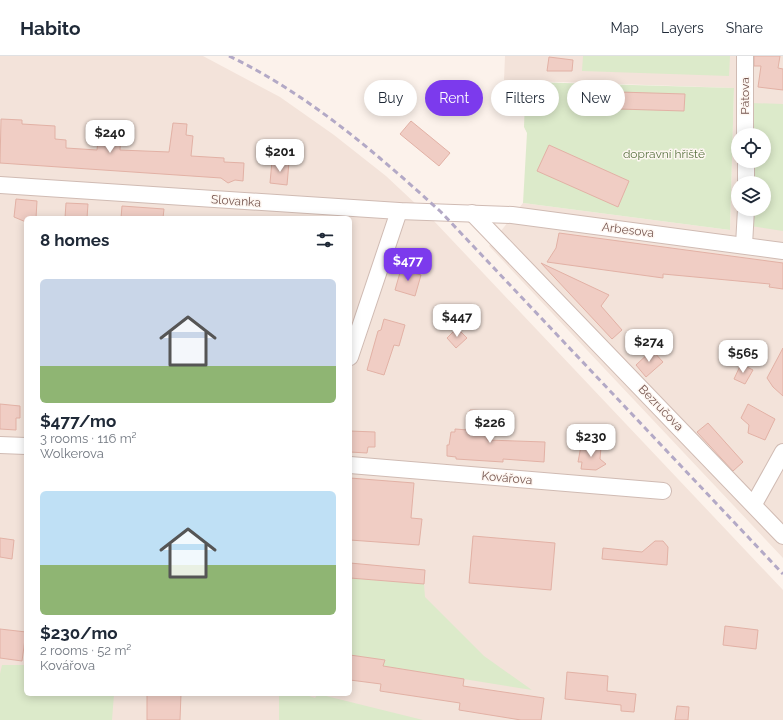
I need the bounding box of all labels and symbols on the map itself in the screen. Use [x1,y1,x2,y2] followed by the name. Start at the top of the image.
[738,77,752,115] street label: Pátova
[86,120,134,154] pin: $240
[256,139,304,173] pin: $201
[623,147,705,161] park label: dopravní hřiště
[211,192,261,210] street label: Slovanka
[601,220,655,240] street label: Arbesova
[384,248,432,282] pin: $477
[433,304,481,338] pin: $447
[625,329,673,363] pin: $274
[719,340,767,374] pin: $565
[636,382,686,434] street label: Bezručova
[466,410,514,444] pin: $226
[567,424,615,458] pin: $230
[481,469,533,487] street label: Kovářova

